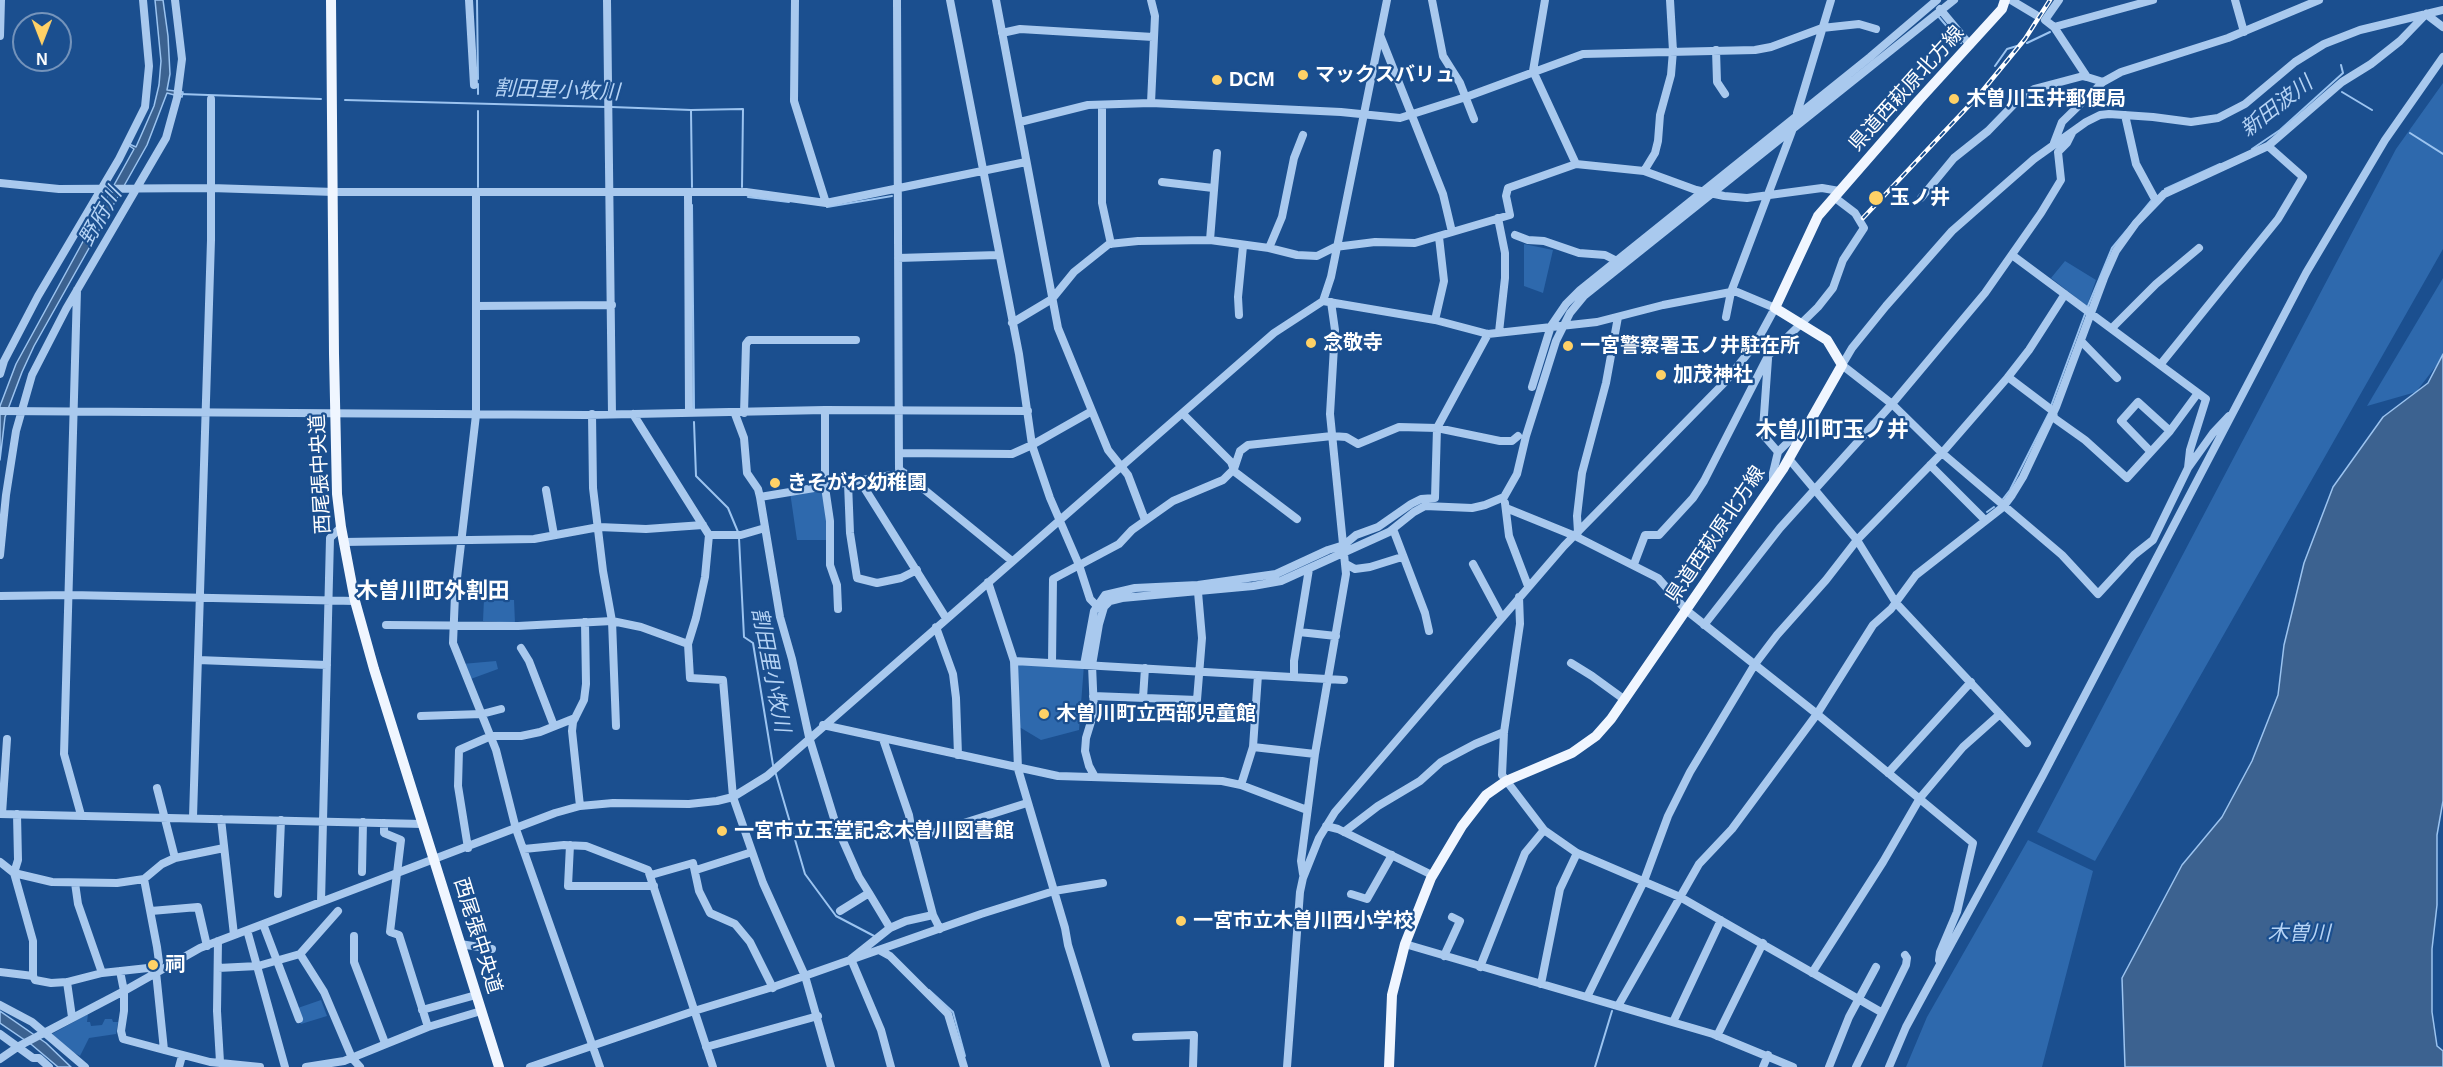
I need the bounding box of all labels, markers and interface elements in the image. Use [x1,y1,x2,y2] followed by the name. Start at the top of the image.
[12,12,72,72] north arrow
[1845,22,1969,156] street label: 県道西萩原北方線
[36,50,48,67] text: N
[1315,63,1455,87] place label: マックスバリュ
[1229,68,1275,92] place label: DCM
[1296,68,1310,82] marker: マックスバリュ
[2236,71,2318,143] water label: 新田波川
[1210,73,1224,87] marker: DCM
[494,76,620,106] water label: 割田里小牧川
[1966,87,2126,111] place label: 木曽川玉井郵便局
[1947,92,1961,106] marker: 木曽川玉井郵便局
[74,183,128,251] water label: 野府川
[1890,186,1950,210] place label: 玉ノ井
[1867,189,1885,207] marker: 玉ノ井
[1323,331,1383,355] place label: 念敬寺
[1580,334,1800,358] place label: 一宮警察署玉ノ井駐在所
[1304,336,1318,350] marker: 念敬寺
[1561,339,1575,353] marker: 一宮警察署玉ノ井駐在所
[1673,363,1753,387] place label: 加茂神社
[1654,368,1668,382] marker: 加茂神社
[306,413,336,535] street label: 西尾張中央道
[1755,418,1909,444] district label: 木曽川町玉ノ井
[1661,462,1771,608] street label: 県道西萩原北方線
[787,471,927,495] place label: きそがわ幼稚園
[768,476,782,490] marker: きそがわ幼稚園
[356,579,510,605] district label: 木曽川町外割田
[746,606,794,734] water label: 割田里小牧川
[1056,702,1256,726] place label: 木曽川町立西部児童館
[1037,707,1051,721] marker: 木曽川町立西部児童館
[734,819,1014,843] place label: 一宮市立玉堂記念木曽川図書館
[715,824,729,838] marker: 一宮市立玉堂記念木曽川図書館
[448,875,506,997] street label: 西尾張中央道
[1193,909,1413,933] place label: 一宮市立木曽川西小学校
[1174,914,1188,928] marker: 一宮市立木曽川西小学校
[2268,921,2330,947] water label: 木曽川
[165,953,185,977] place label: 祠
[146,958,160,972] marker: 祠

